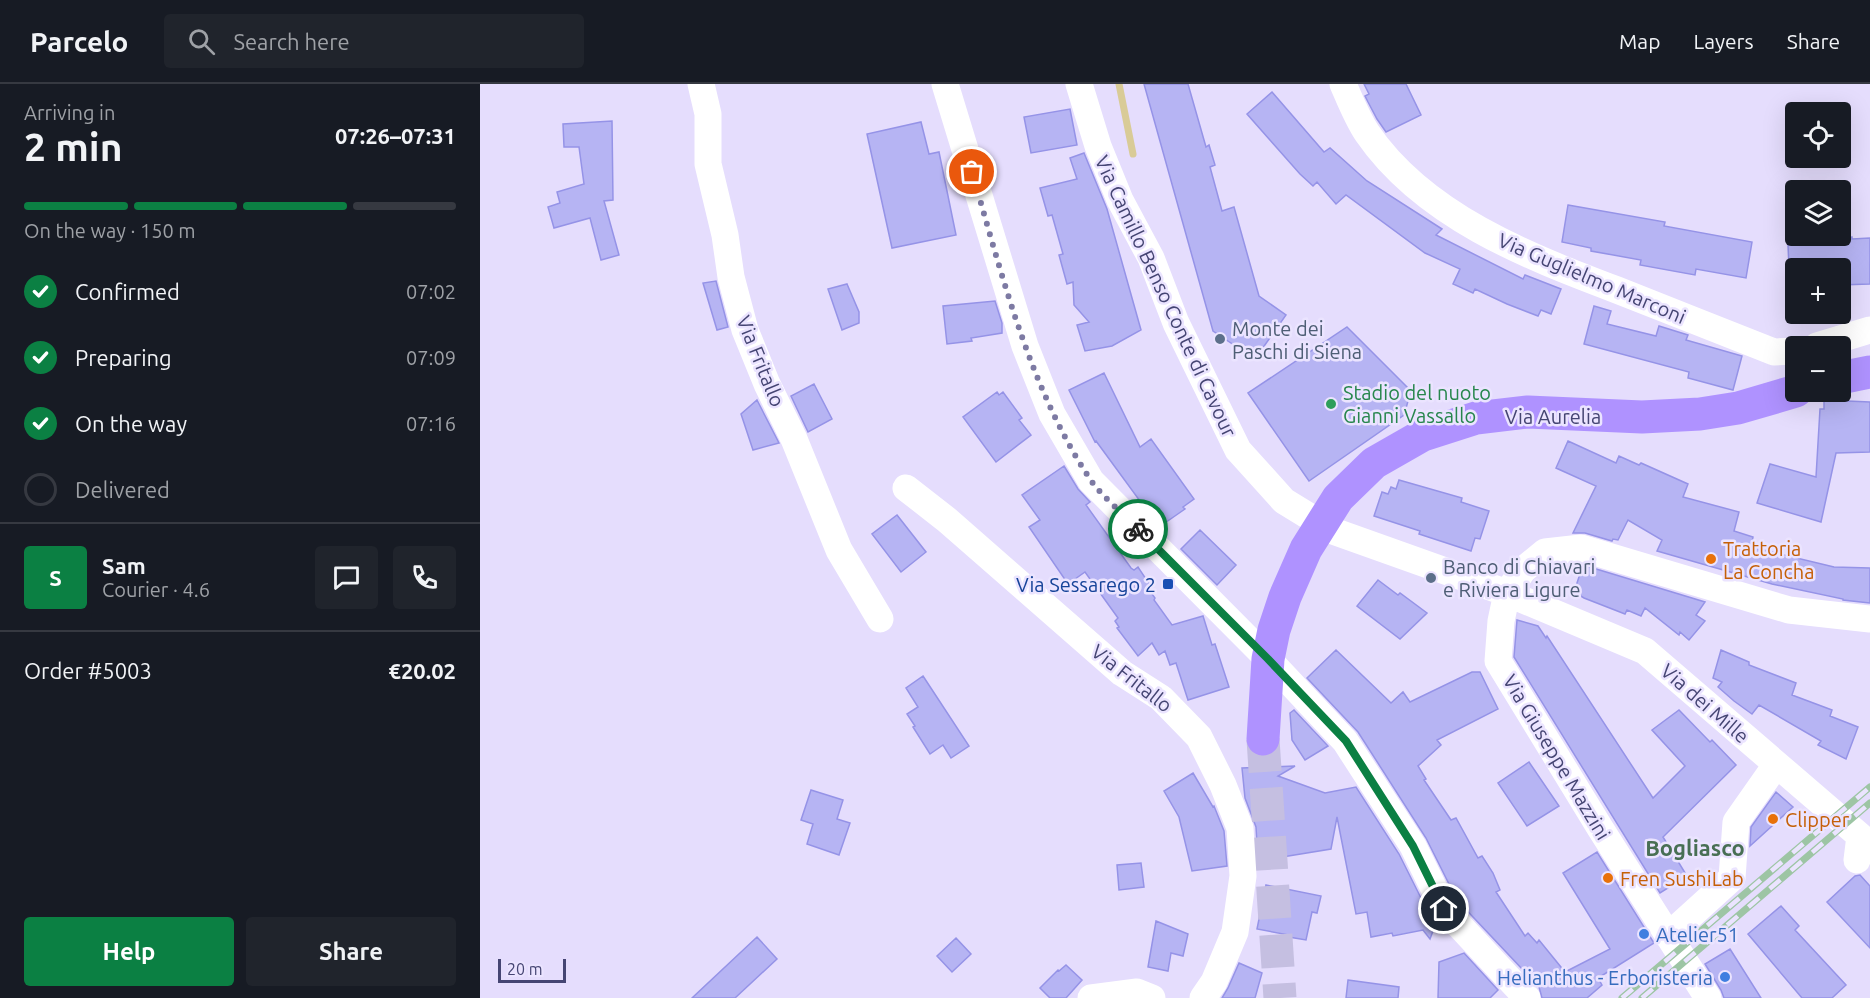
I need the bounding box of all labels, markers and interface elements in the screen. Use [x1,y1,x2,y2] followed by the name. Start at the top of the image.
[164,14,584,68] search box
[185,25,218,58] icon: search
[30,26,128,57] text: Parcelo
[233,29,350,54] text: Search here
[1619,29,1660,53] text: Map
[1693,29,1754,53] text: Layers
[1787,29,1840,53] text: Share
[24,101,115,124] text: Arriving in
[1785,102,1851,402] map controls
[1785,102,1851,168] button: locate
[335,123,456,148] text: 07:26–07:31
[24,125,123,168] text: 2 min
[946,146,997,197] pin
[1091,152,1242,441] street label: Via Camillo Benso Conte di Cavour
[955,155,988,188] icon: bag
[1785,180,1851,246] button: layers
[24,219,196,242] text: On the way · 150 m
[1495,228,1689,328] street label: Via Guglielmo Marconi
[1785,258,1851,324] button: +
[24,275,57,308] icon: check
[75,279,180,304] text: Confirmed
[406,280,456,303] text: 07:02
[732,312,790,410] street label: Via Fritallo
[1232,317,1362,363] place label: Monte dei Paschi di Siena
[1213,332,1227,346] marker: Monte dei Paschi di Siena
[1785,336,1851,402] button: −
[24,341,57,374] icon: check
[75,345,172,370] text: Preparing
[406,346,456,369] text: 07:09
[1343,381,1491,427] place label: Stadio del nuoto Gianni Vassallo
[1324,397,1338,411] marker: Stadio del nuoto Gianni Vassallo
[1505,405,1601,428] street label: Via Aurelia
[24,407,57,440] icon: check
[75,411,187,436] text: On the way
[406,412,456,435] text: 07:16
[75,477,170,502] text: Delivered
[1108,499,1168,559] courier
[1122,513,1155,546] icon: bike
[1723,537,1814,583] place label: Trattoria La Concha
[315,546,378,609] button: chat
[393,546,456,609] button: phone
[1704,552,1718,566] marker: Trattoria La Concha
[102,553,146,578] text: Sam
[1443,555,1595,601] place label: Banco di Chiavari e Riviera Ligure
[49,565,62,590] text: S
[1424,571,1438,585] marker: Banco di Chiavari e Riviera Ligure
[1016,573,1156,596] place label: Via Sessarego 2
[1161,577,1175,591] marker: Via Sessarego 2
[102,578,210,601] text: Courier · 4.6
[1087,639,1177,717] street label: Via Fritallo
[24,658,152,683] text: Order #5003
[389,658,456,683] text: €20.02
[1656,659,1754,747] street label: Via dei Mille
[1499,670,1615,844] street label: Via Giuseppe Mazzini
[1785,808,1850,831] place label: Clipper
[1766,812,1780,826] marker: Clipper
[1645,835,1745,860] district label: Bogliasco
[1620,867,1744,890] place label: Fren SushiLab
[1601,871,1615,885] marker: Fren SushiLab
[1418,883,1469,934] pin
[1427,892,1460,925] icon: home
[24,917,234,986] button: Help
[246,917,456,986] button: Share
[1656,923,1739,946] place label: Atelier51
[1637,927,1651,941] marker: Atelier51
[498,956,566,984] scale bar
[507,960,543,978] text: 20 m
[1497,966,1713,989] place label: Helianthus - Erboristeria
[1718,970,1732,984] marker: Helianthus - Erboristeria

